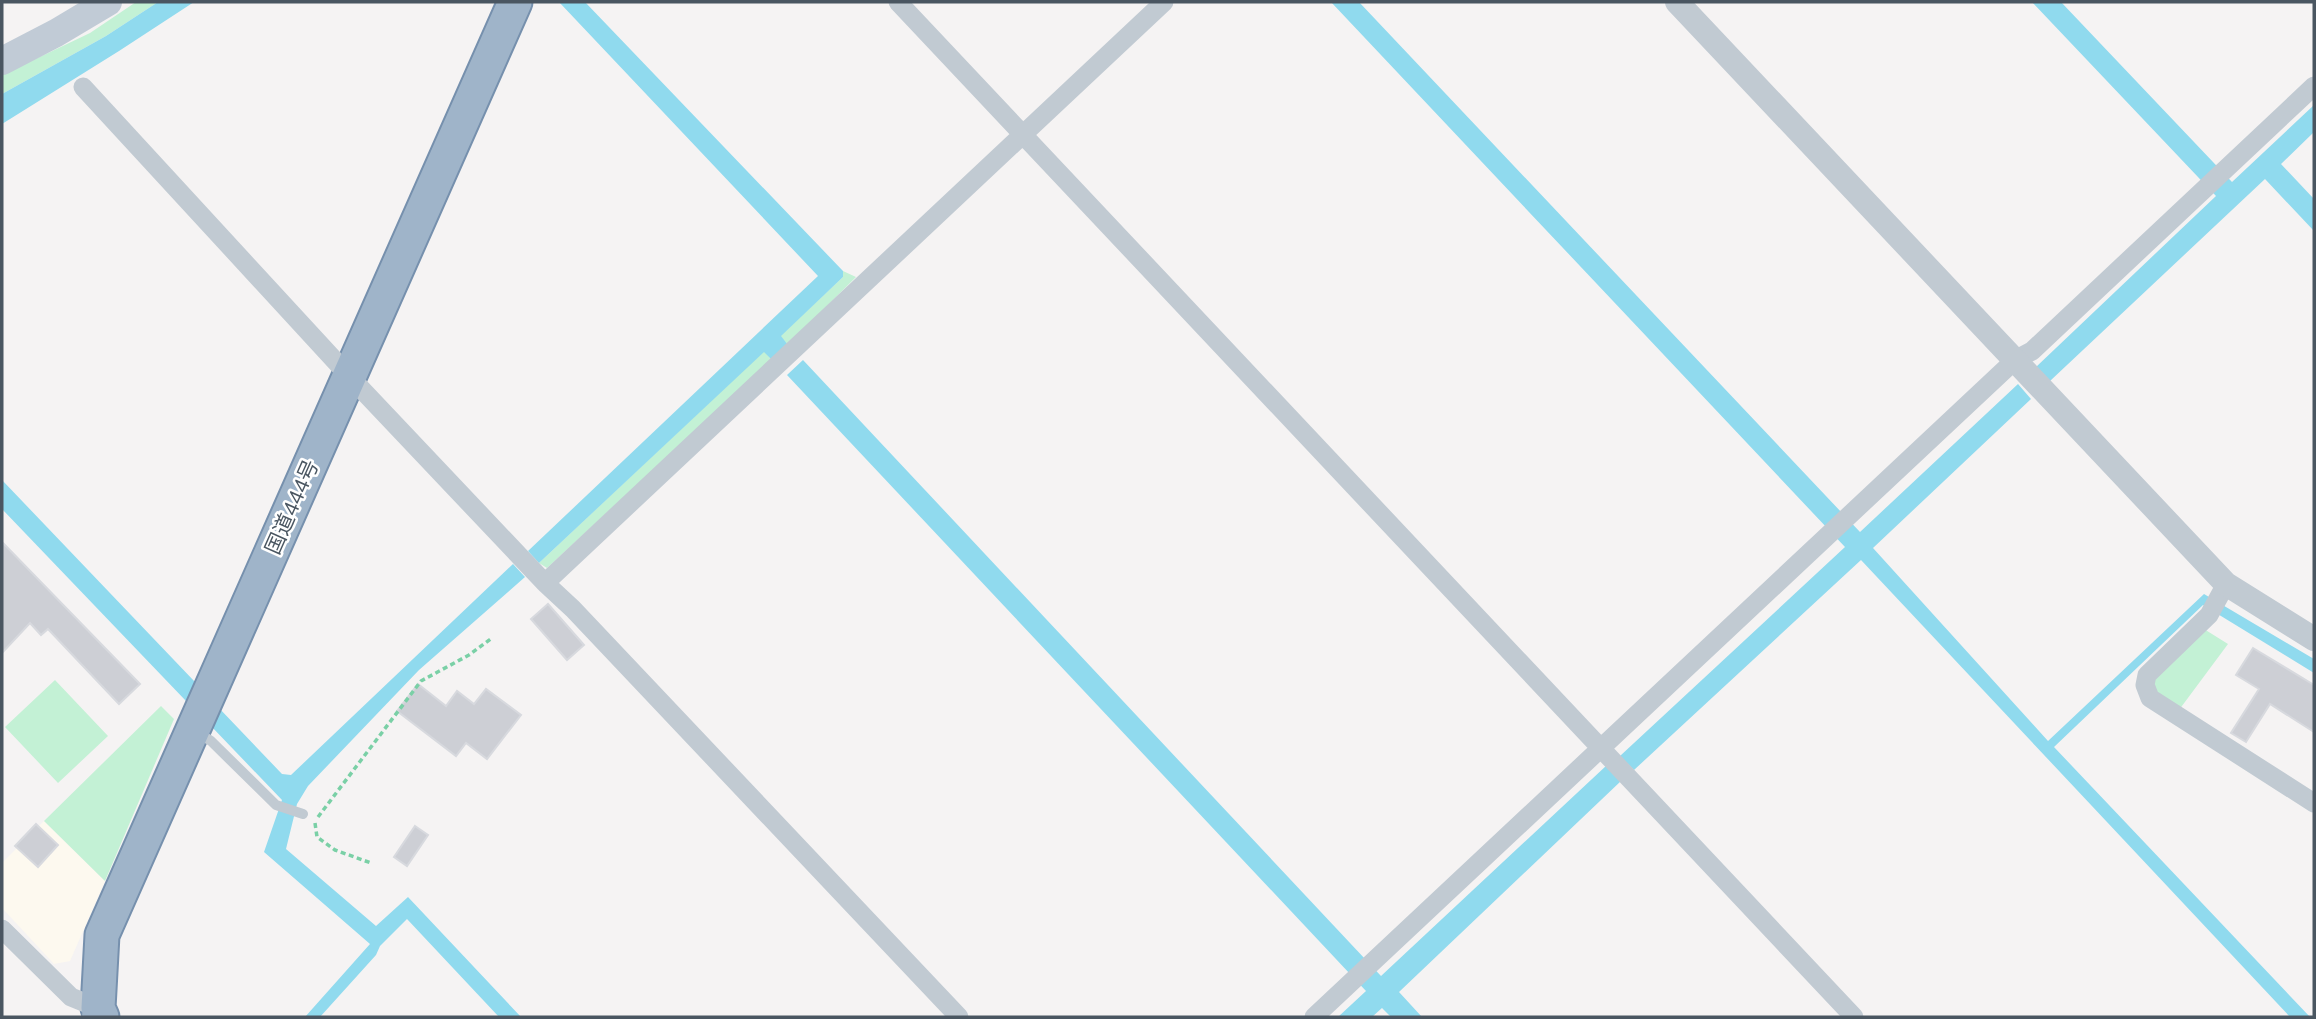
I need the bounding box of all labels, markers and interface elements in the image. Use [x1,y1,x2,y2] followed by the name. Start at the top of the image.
[259,455,323,558] street label: 国道444号

